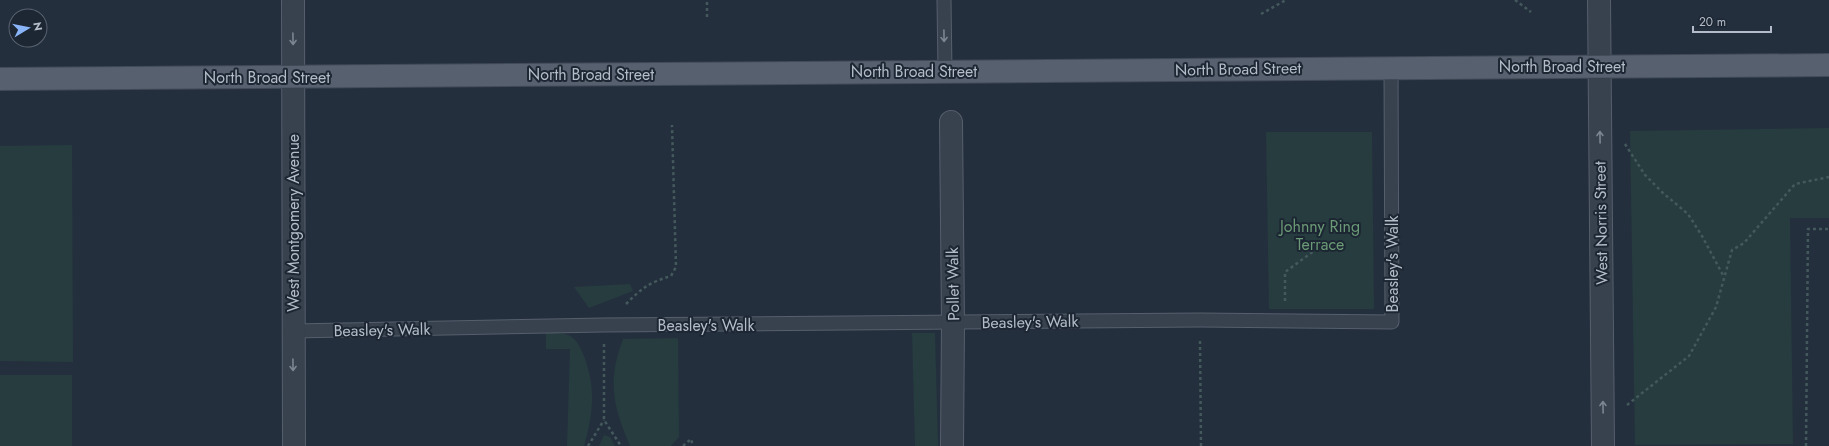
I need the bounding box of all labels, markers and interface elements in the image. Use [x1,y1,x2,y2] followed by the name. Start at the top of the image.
[8,8,48,48] north arrow
[1693,8,1771,34] scale bar
[1699,13,1726,31] text: 20 m
[29,21,46,32] text: N
[940,29,948,42] one-way arrow
[289,32,297,45] one-way arrow
[1499,55,1625,78] street label: North Broad Street
[1175,56,1302,82] street label: North Broad Street
[851,60,977,83] street label: North Broad Street
[528,63,654,86] street label: North Broad Street
[204,66,330,89] street label: North Broad Street
[1596,131,1604,144] one-way arrow
[282,134,305,312] street label: West Montgomery Avenue
[1588,161,1614,285] street label: West Norris Street
[1278,215,1360,256] park label: Johnny Ring Terrace
[1381,215,1404,312] street label: Beasley's Walk
[941,246,965,321] street label: Pollet Walk
[981,310,1080,334] street label: Beasley's Walk
[658,314,755,337] street label: Beasley's Walk
[333,318,432,342] street label: Beasley's Walk
[289,358,297,371] one-way arrow
[1599,401,1607,414] one-way arrow

